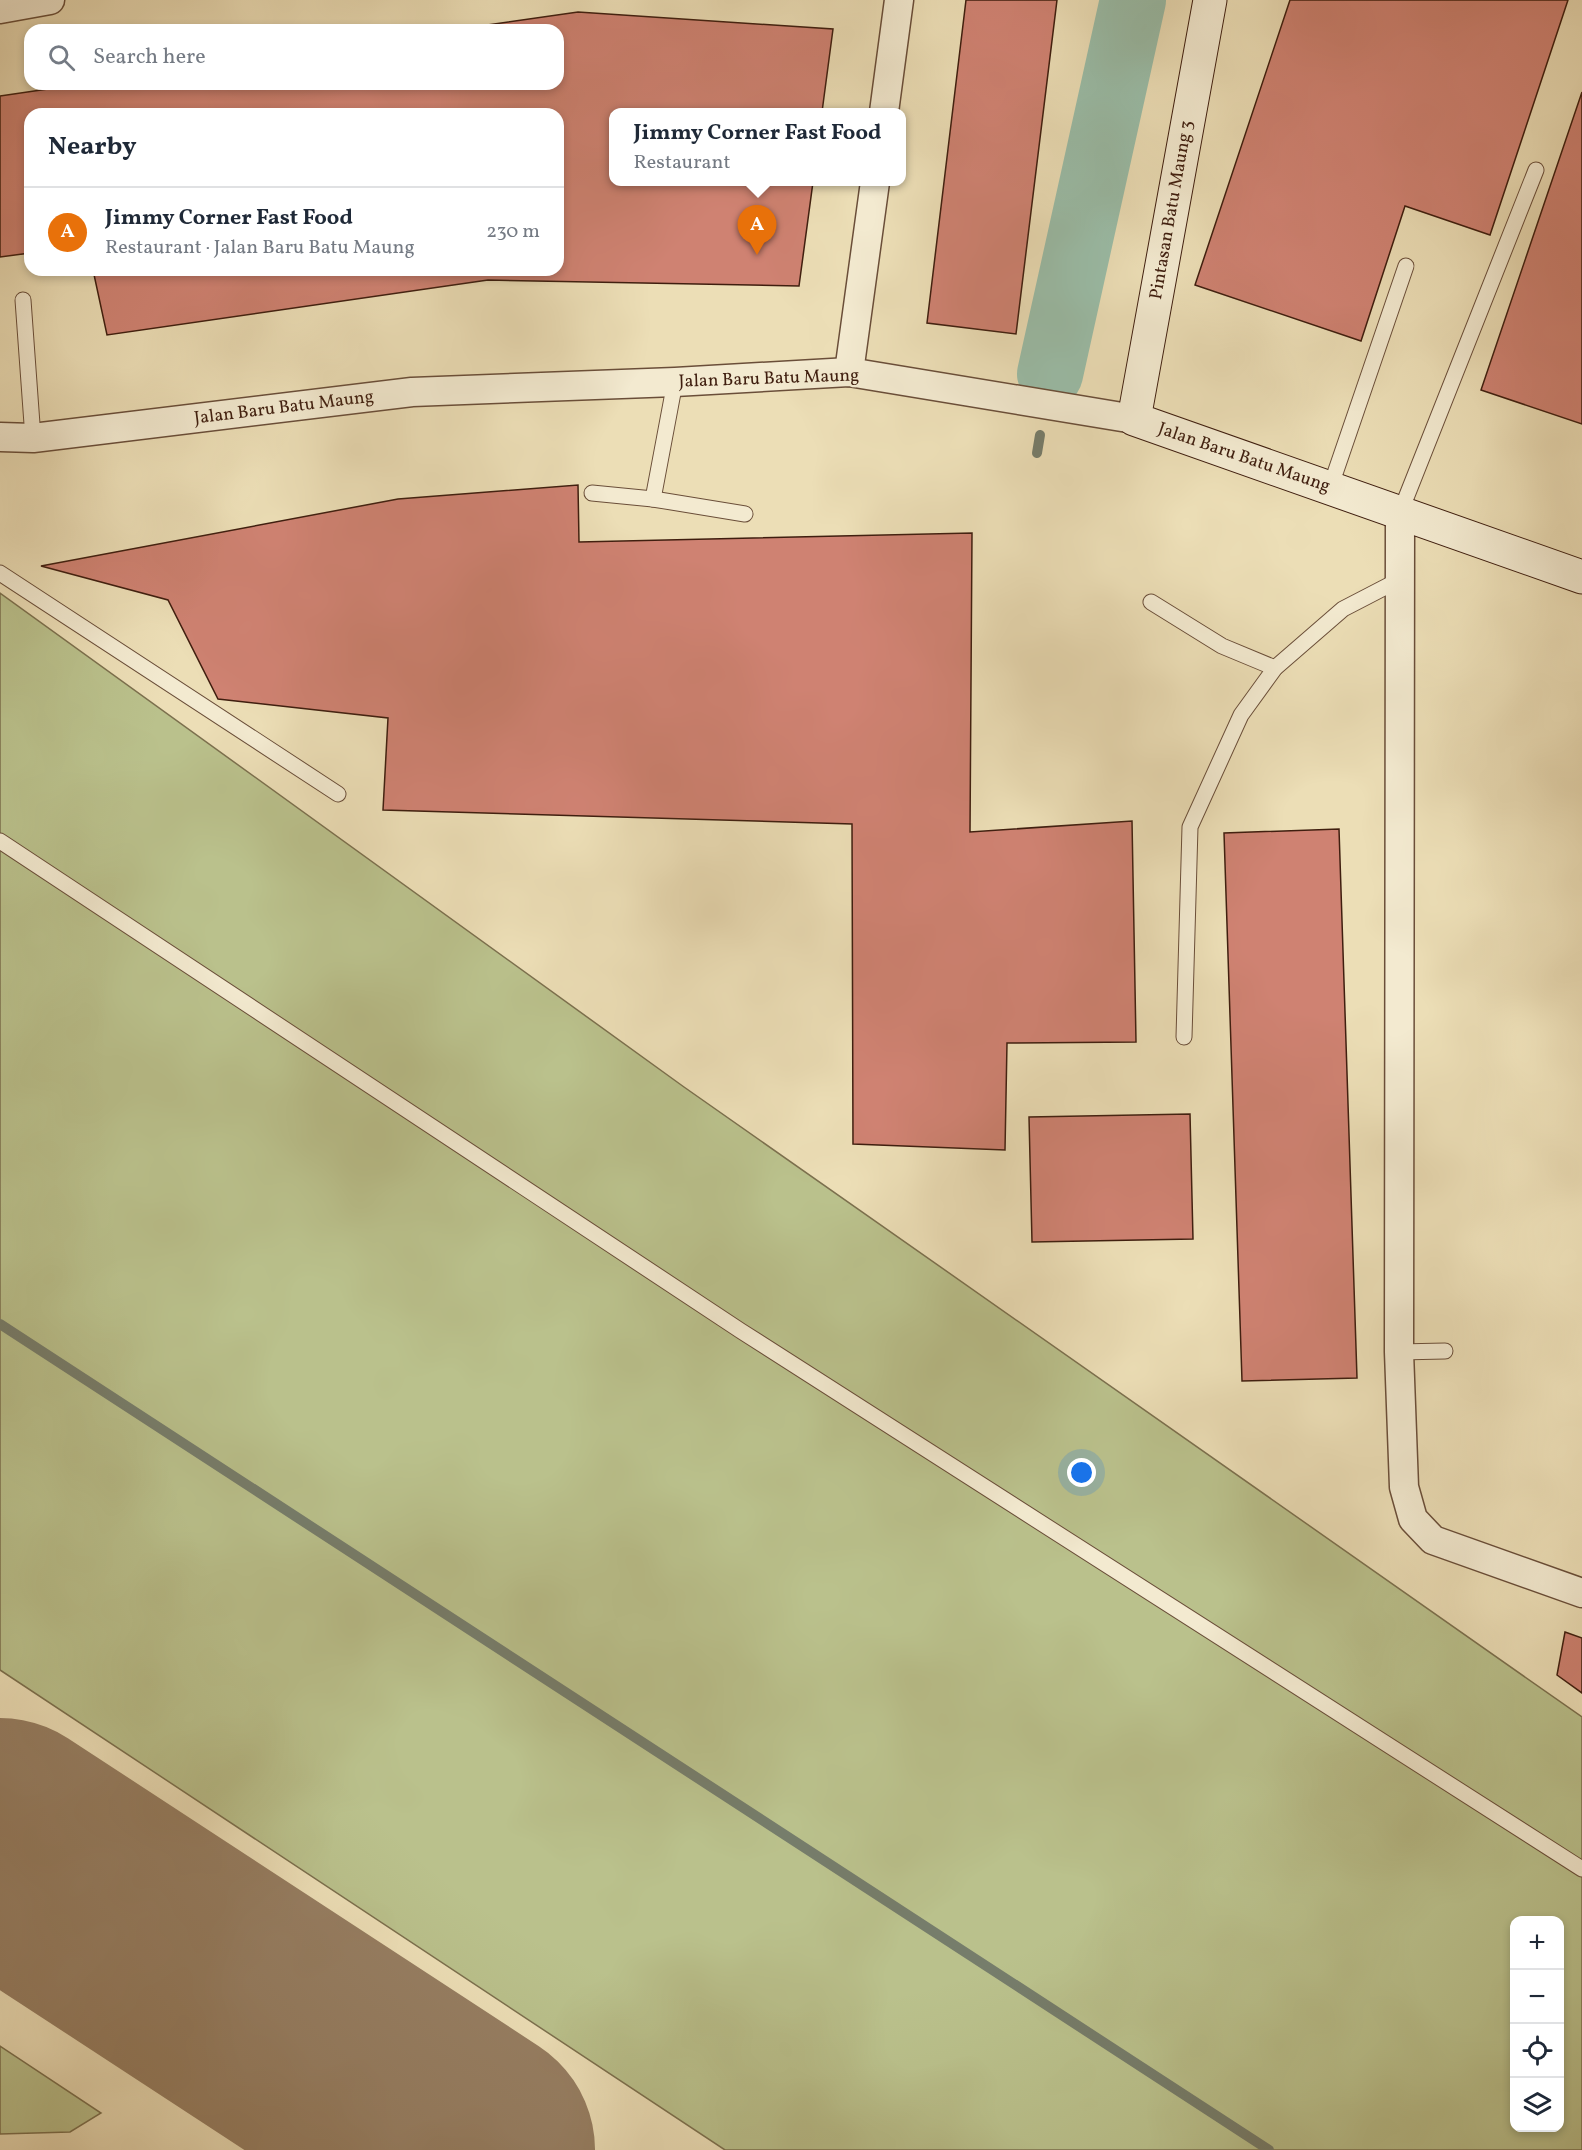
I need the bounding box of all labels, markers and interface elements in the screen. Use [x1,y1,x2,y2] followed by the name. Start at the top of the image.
[24,24,564,90] search box
[45,41,78,74] icon: search
[93,42,206,73] text: Search here
[609,108,906,186] popup
[634,118,881,149] text: Jimmy Corner Fast Food
[1144,118,1200,302] street label: Pintasan Batu Maung 3
[48,129,137,165] text: Nearby
[634,149,730,177] text: Restaurant
[105,203,353,234] text: Jimmy Corner Fast Food
[738,206,777,255] pin: A
[60,218,75,246] text: A
[486,218,540,246] text: 230 m
[105,234,415,262] text: Restaurant · Jalan Baru Batu Maung
[678,363,860,395] street label: Jalan Baru Batu Maung
[193,385,375,431] street label: Jalan Baru Batu Maung
[1154,417,1334,499] street label: Jalan Baru Batu Maung
[1067,1458,1096,1487] your location
[1510,1916,1564,2132] map controls
[1510,1916,1564,1970] button: +
[1510,1970,1564,2024] button: −
[1510,2024,1564,2078] button: locate
[1510,2078,1564,2132] button: layers

